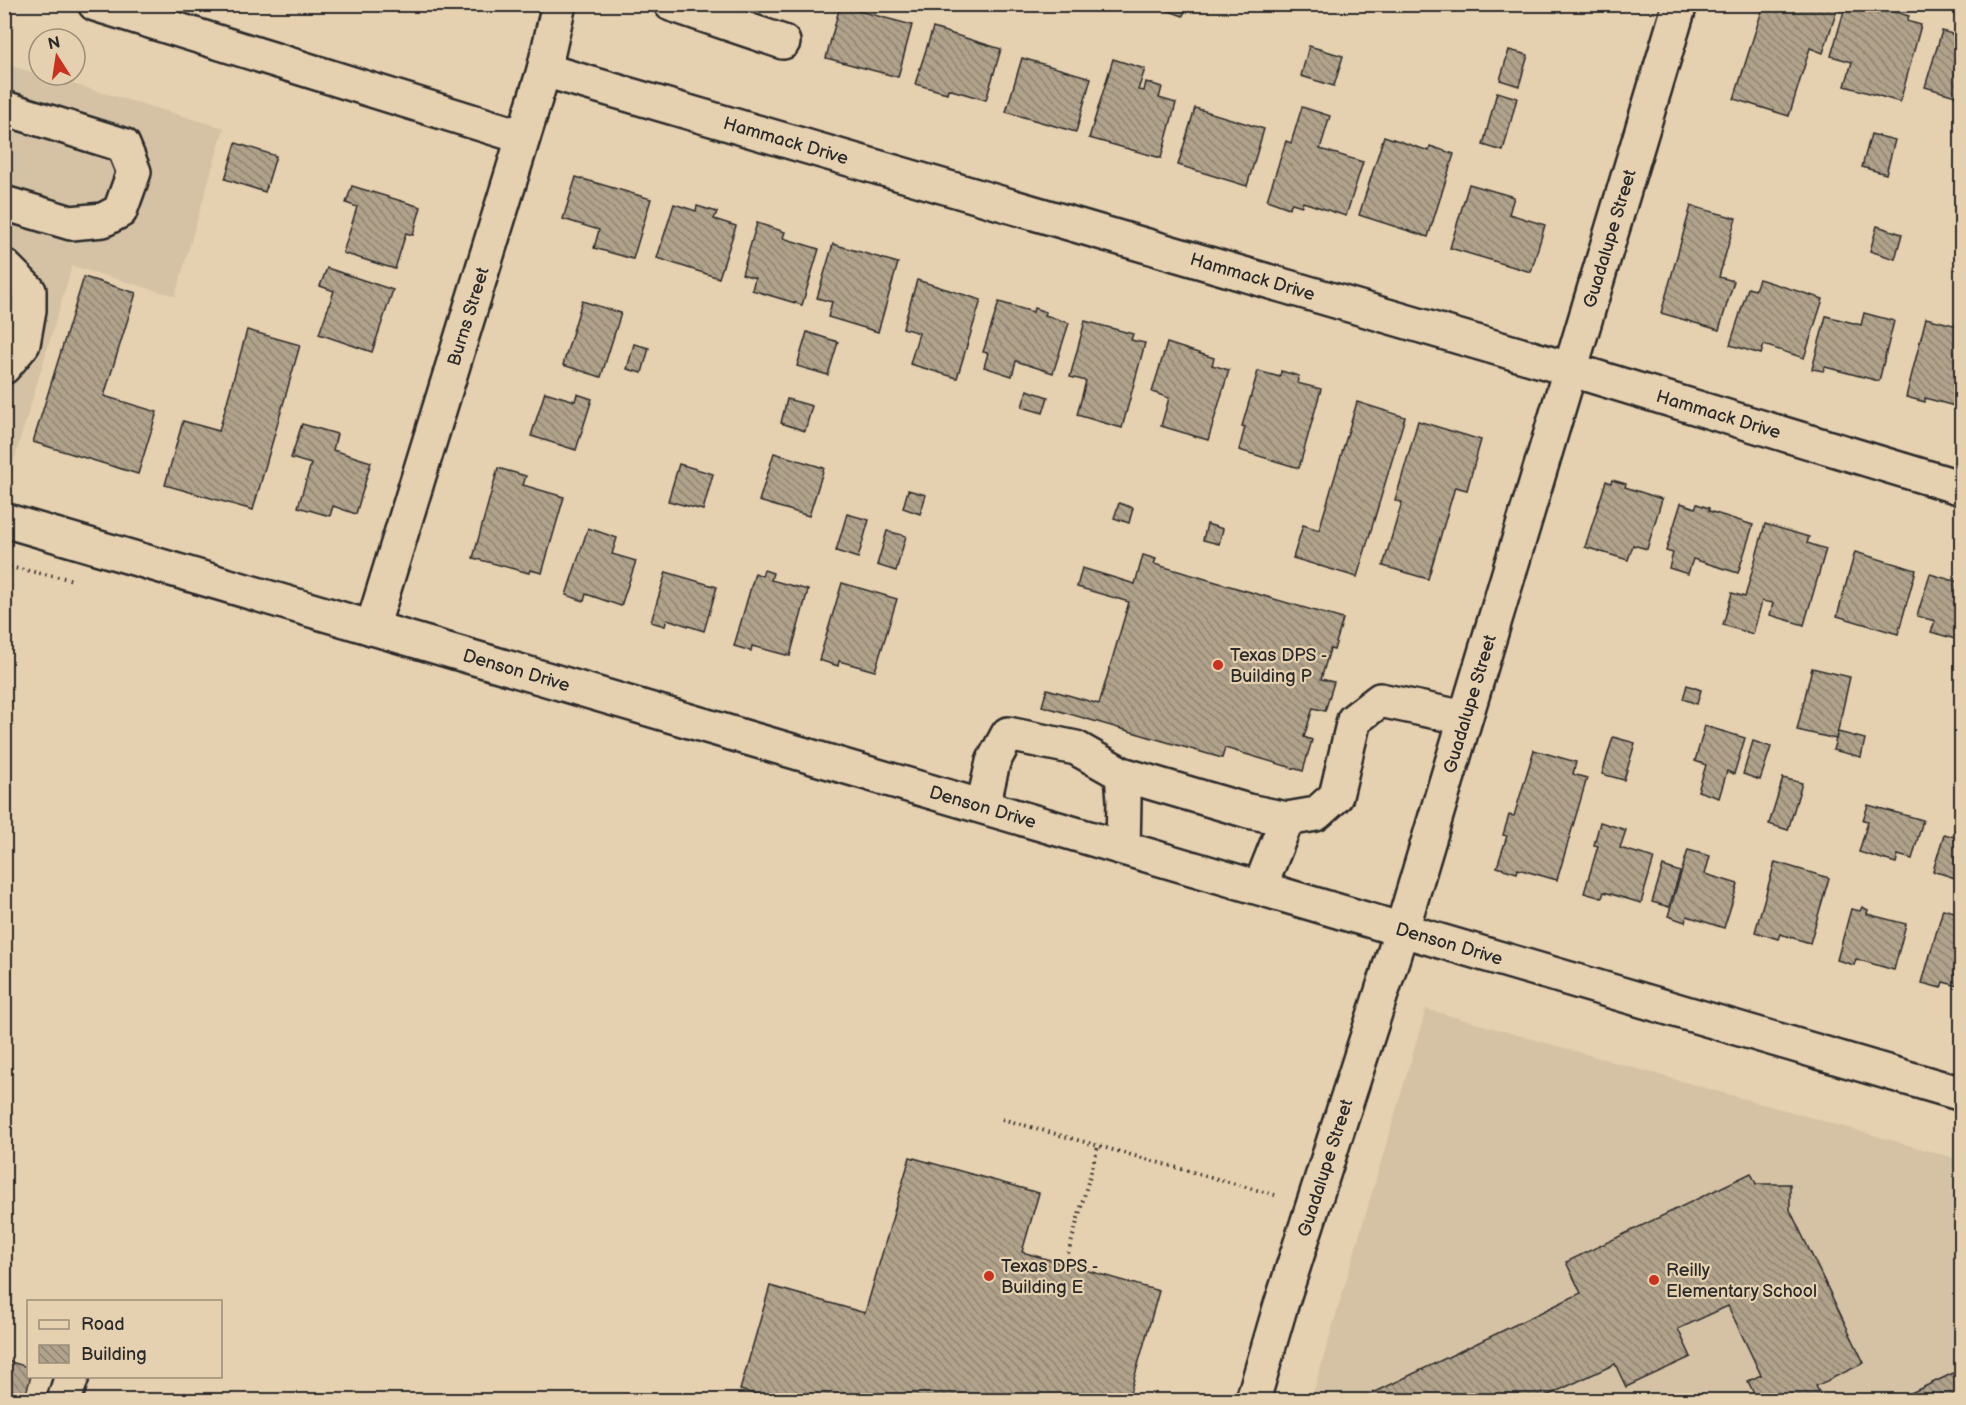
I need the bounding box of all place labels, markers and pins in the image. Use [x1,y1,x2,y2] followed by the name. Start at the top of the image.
[1230,645,1327,687] place label: Texas DPS - Building P
[1211,658,1225,672] marker: Texas DPS - Building P
[1001,1256,1098,1298] place label: Texas DPS - Building E
[1666,1260,1817,1302] place label: Reilly Elementary School
[982,1269,996,1283] marker: Texas DPS - Building E
[1647,1273,1661,1287] marker: Reilly Elementary School

